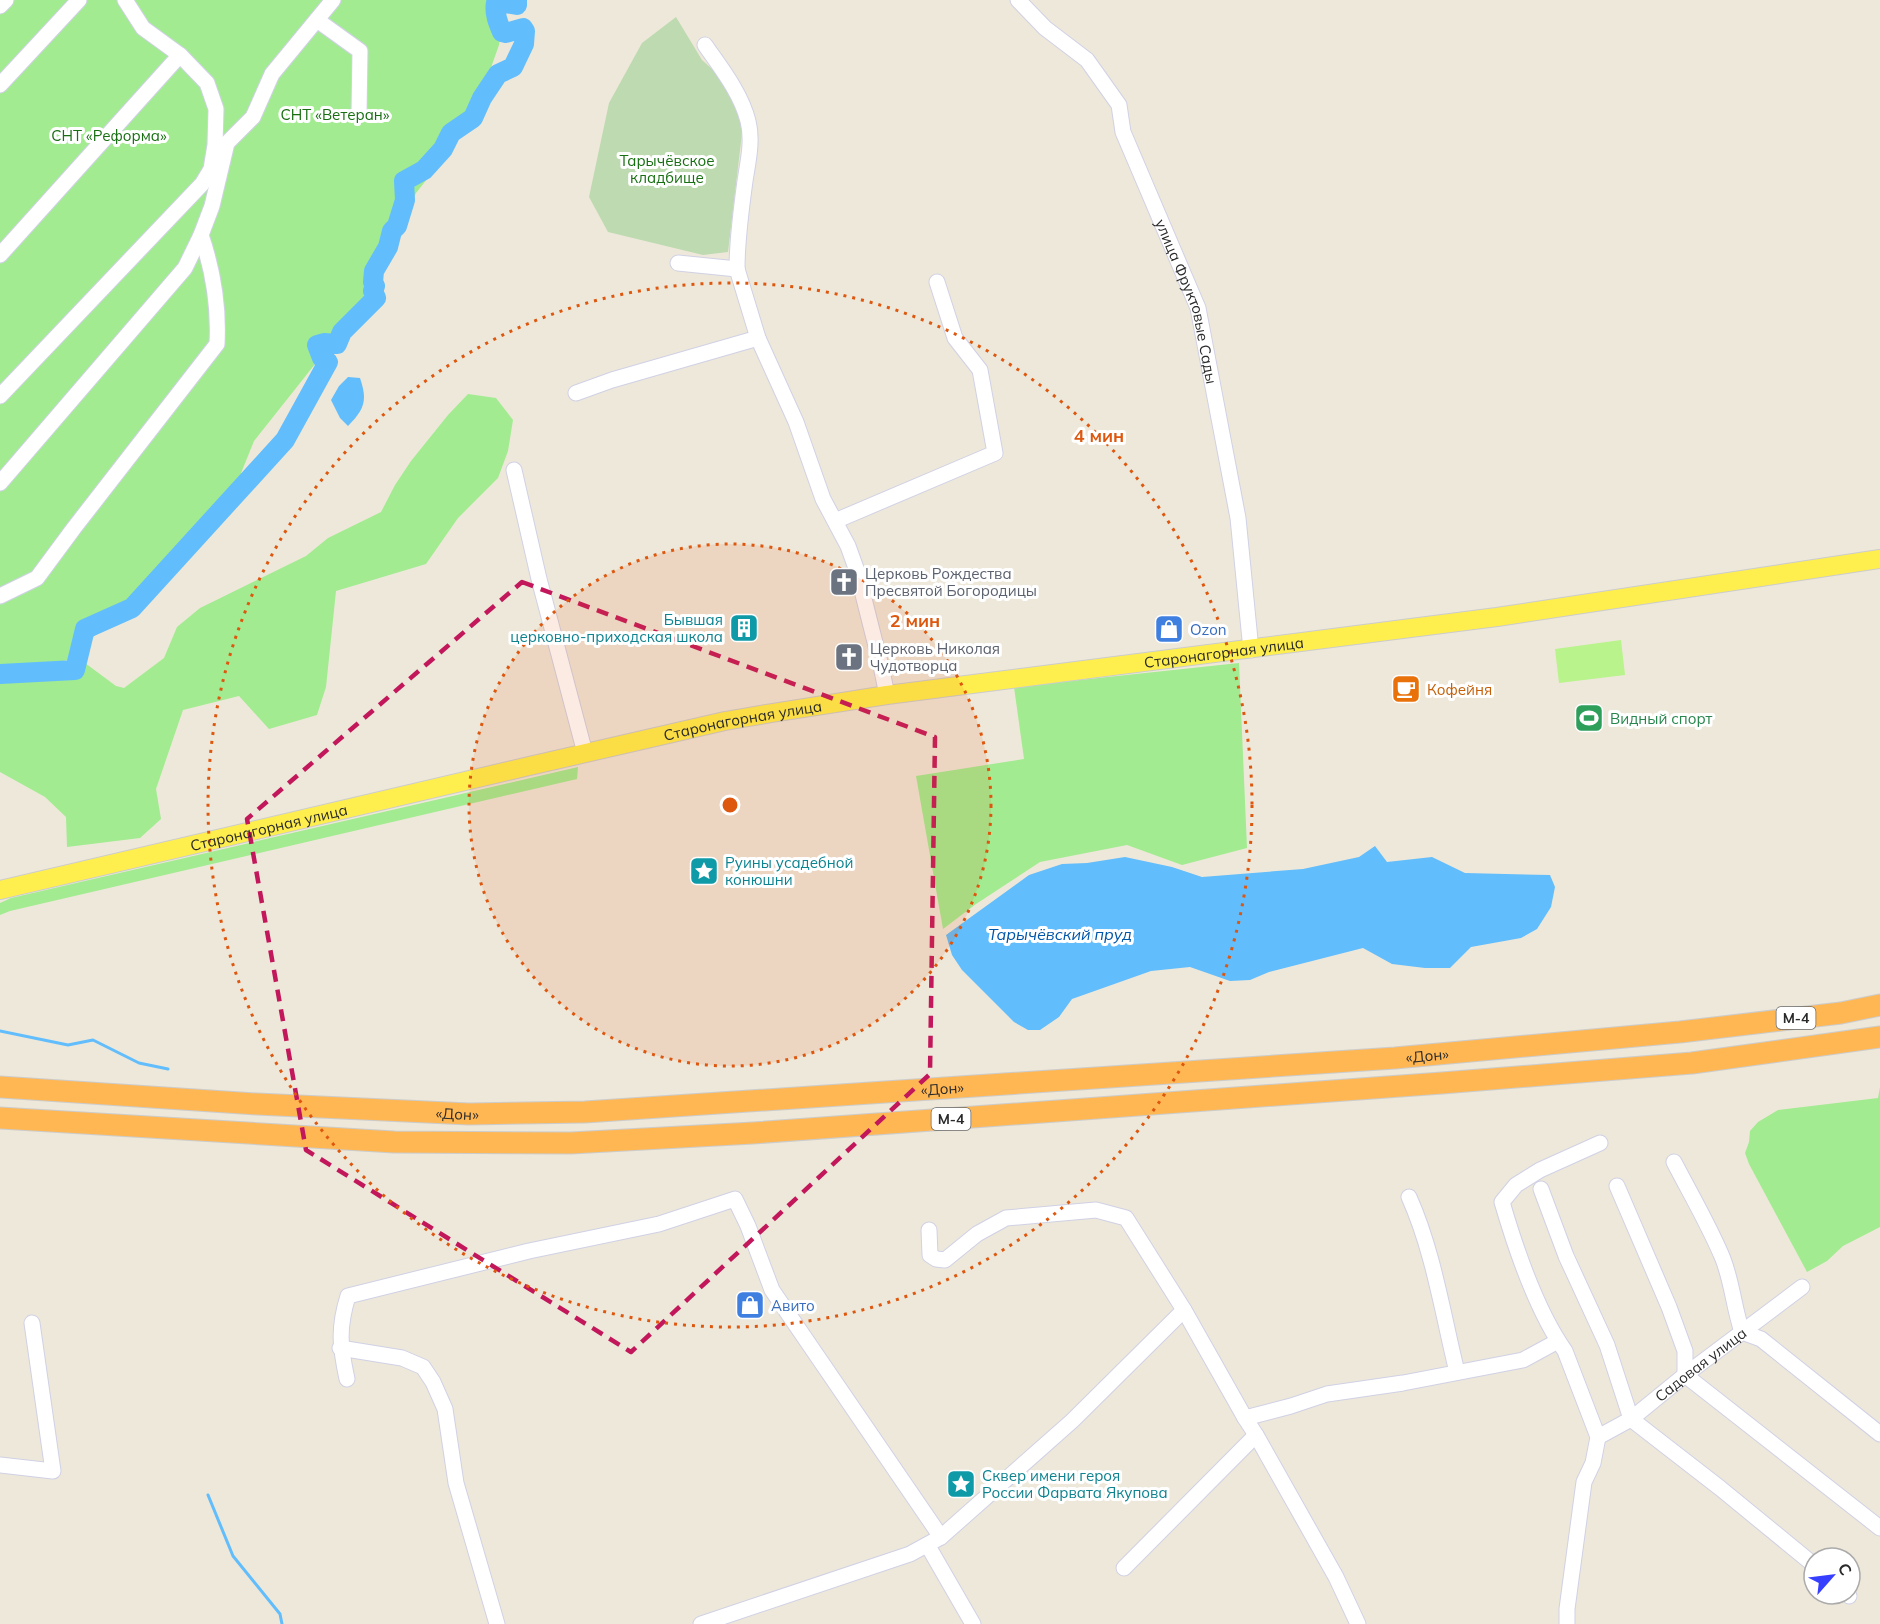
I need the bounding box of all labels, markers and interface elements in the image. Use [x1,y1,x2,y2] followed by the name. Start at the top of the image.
[281,105,390,124] park label: СНТ «Ветеран»
[51,126,167,145] park label: СНТ «Реформа»
[619,151,715,187] park label: Тарычёвское кладбище
[1152,216,1222,385] street label: улица Фруктовые Сады
[1074,424,1124,447] text: 4 мин
[865,564,1037,600] place label: Церковь Рождества Пресвятой Богородицы
[828,566,860,598] church icon: Церковь Рождества Пресвятой Богородицы
[890,609,940,632] text: 2 мин
[510,610,723,646] place label: Бывшая церковно-приходская школа
[728,612,760,644] building icon: Бывшая церковно-приходская школа
[1153,613,1185,645] shop icon: Ozon
[1190,620,1227,639] place label: Ozon
[1143,632,1305,672] street label: Старонагорная улица
[870,639,1000,675] place label: Церковь Николая Чудотворца
[833,641,865,673] church icon: Церковь Николая Чудотворца
[1390,673,1422,705] cafe icon: Кофейня
[1427,680,1492,699] place label: Кофейня
[662,696,823,744] street label: Старонагорная улица
[1573,702,1605,734] sports icon: Видный спорт
[1610,709,1713,728] place label: Видный спорт
[720,795,740,815] centre of rings
[188,799,349,855] street label: Старонагорная улица
[725,853,853,889] place label: Руины усадебной конюшни
[688,855,720,887] place icon: Руины усадебной конюшни
[988,924,1132,944] water label: Тарычёвский пруд
[1776,1007,1816,1029] road number: М-4
[1405,1044,1450,1066] street label: «Дон»
[920,1077,965,1099] street label: «Дон»
[435,1103,479,1124] street label: «Дон»
[932,1108,970,1130] road number: М-4
[734,1289,766,1321] shop icon: Авито
[771,1296,815,1315] place label: Авито
[1651,1323,1750,1405] street label: Садовая улица
[982,1466,1168,1502] place label: Сквер имени героя России Фарвата Якупова
[945,1468,977,1500] place icon: Сквер имени героя России Фарвата Якупова
[1802,1546,1862,1606] north arrow
[1834,1559,1857,1579] text: С

